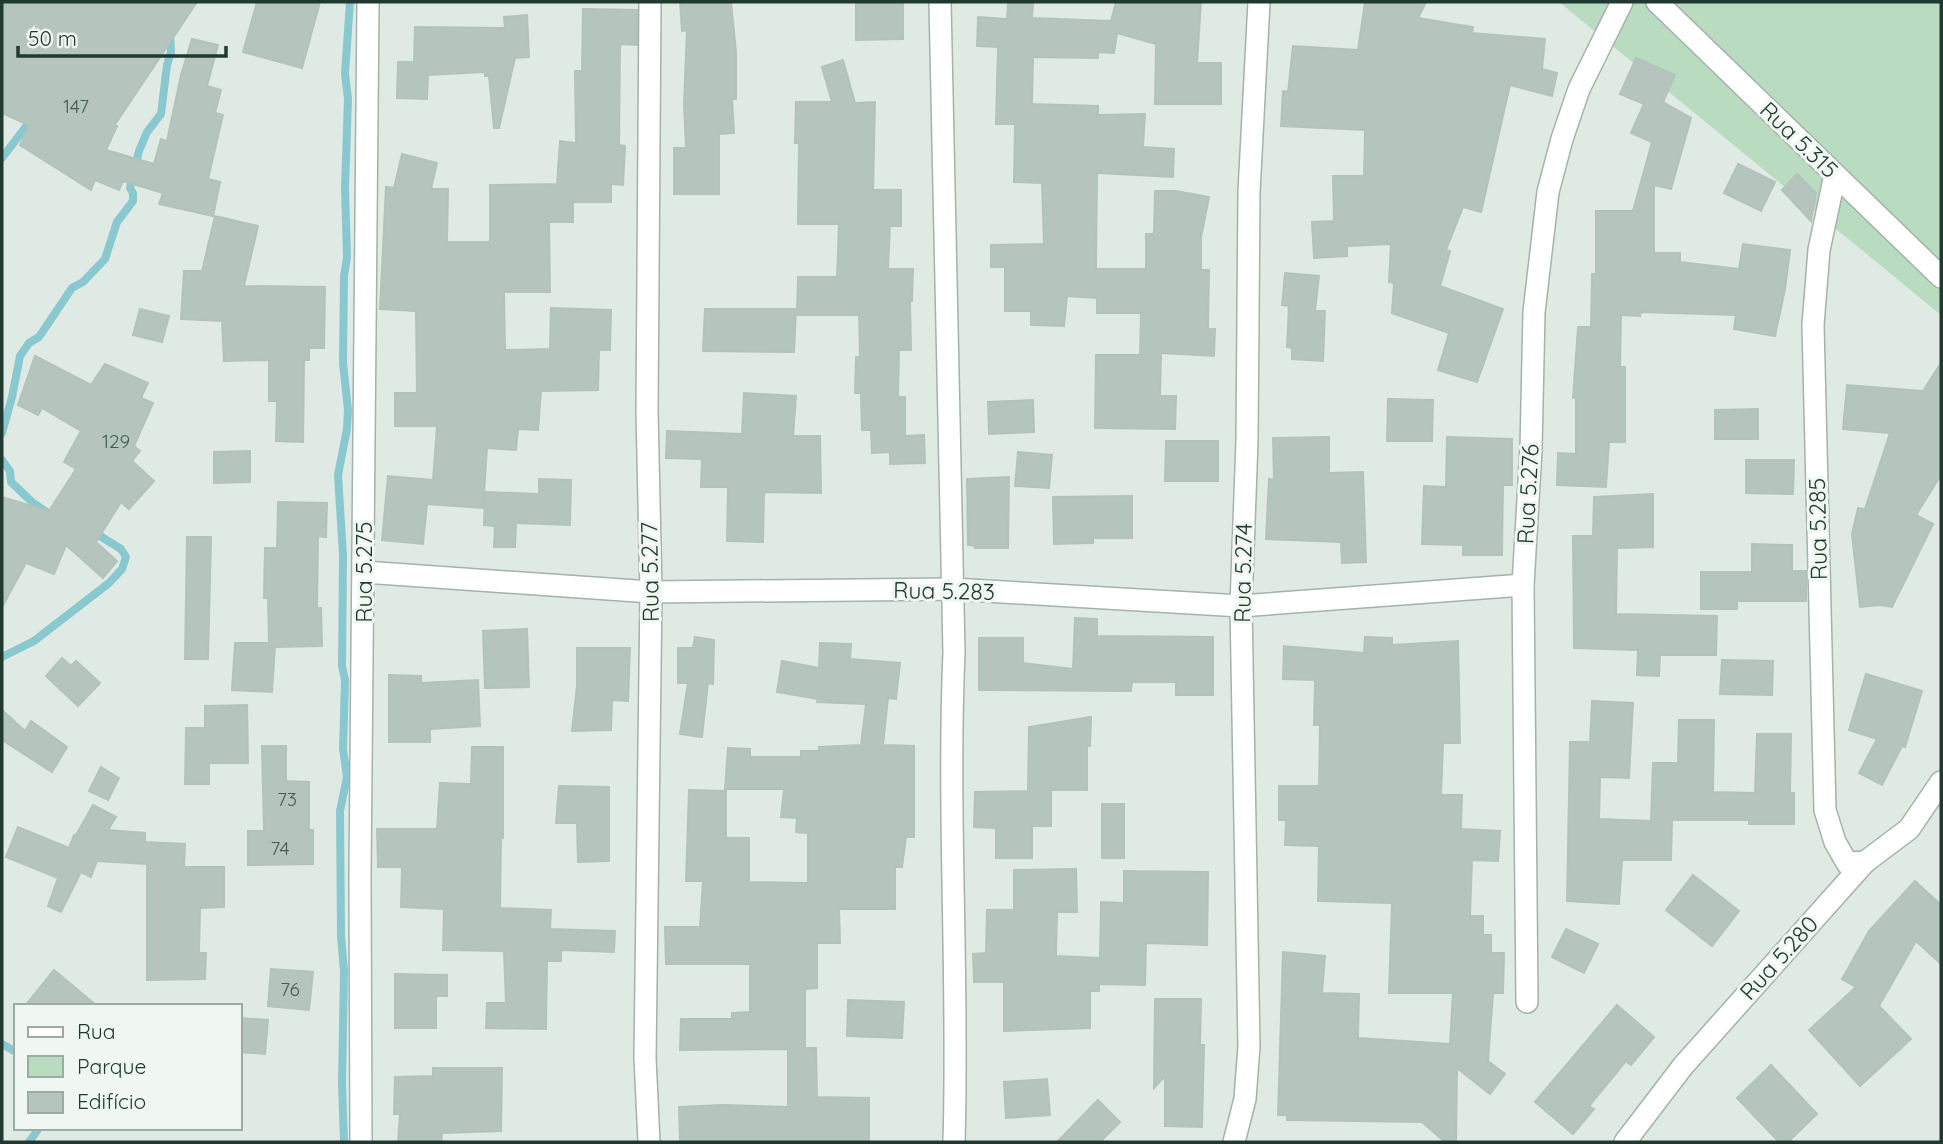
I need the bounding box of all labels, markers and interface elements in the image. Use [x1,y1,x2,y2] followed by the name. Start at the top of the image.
[18,14,226,58] scale bar
[28,25,77,51] text: 50 m
[63,94,89,118] house number: 147
[1754,95,1845,184] street label: Rua 5.315
[102,429,130,453] house number: 129
[1510,443,1545,545] street label: Rua 5.276
[1802,478,1833,580] street label: Rua 5.285
[349,521,378,623] street label: Rua 5.275
[634,521,665,623] street label: Rua 5.277
[1227,523,1258,623] street label: Rua 5.274
[893,575,995,606] street label: Rua 5.283
[277,787,297,811] house number: 73
[270,836,290,860] house number: 74
[1733,910,1824,1006] street label: Rua 5.280
[280,977,300,1001] house number: 76
[14,1004,242,1130] legend
[77,1018,116,1044] text: Rua
[77,1053,146,1079] text: Parque
[77,1088,146,1114] text: Edifício

